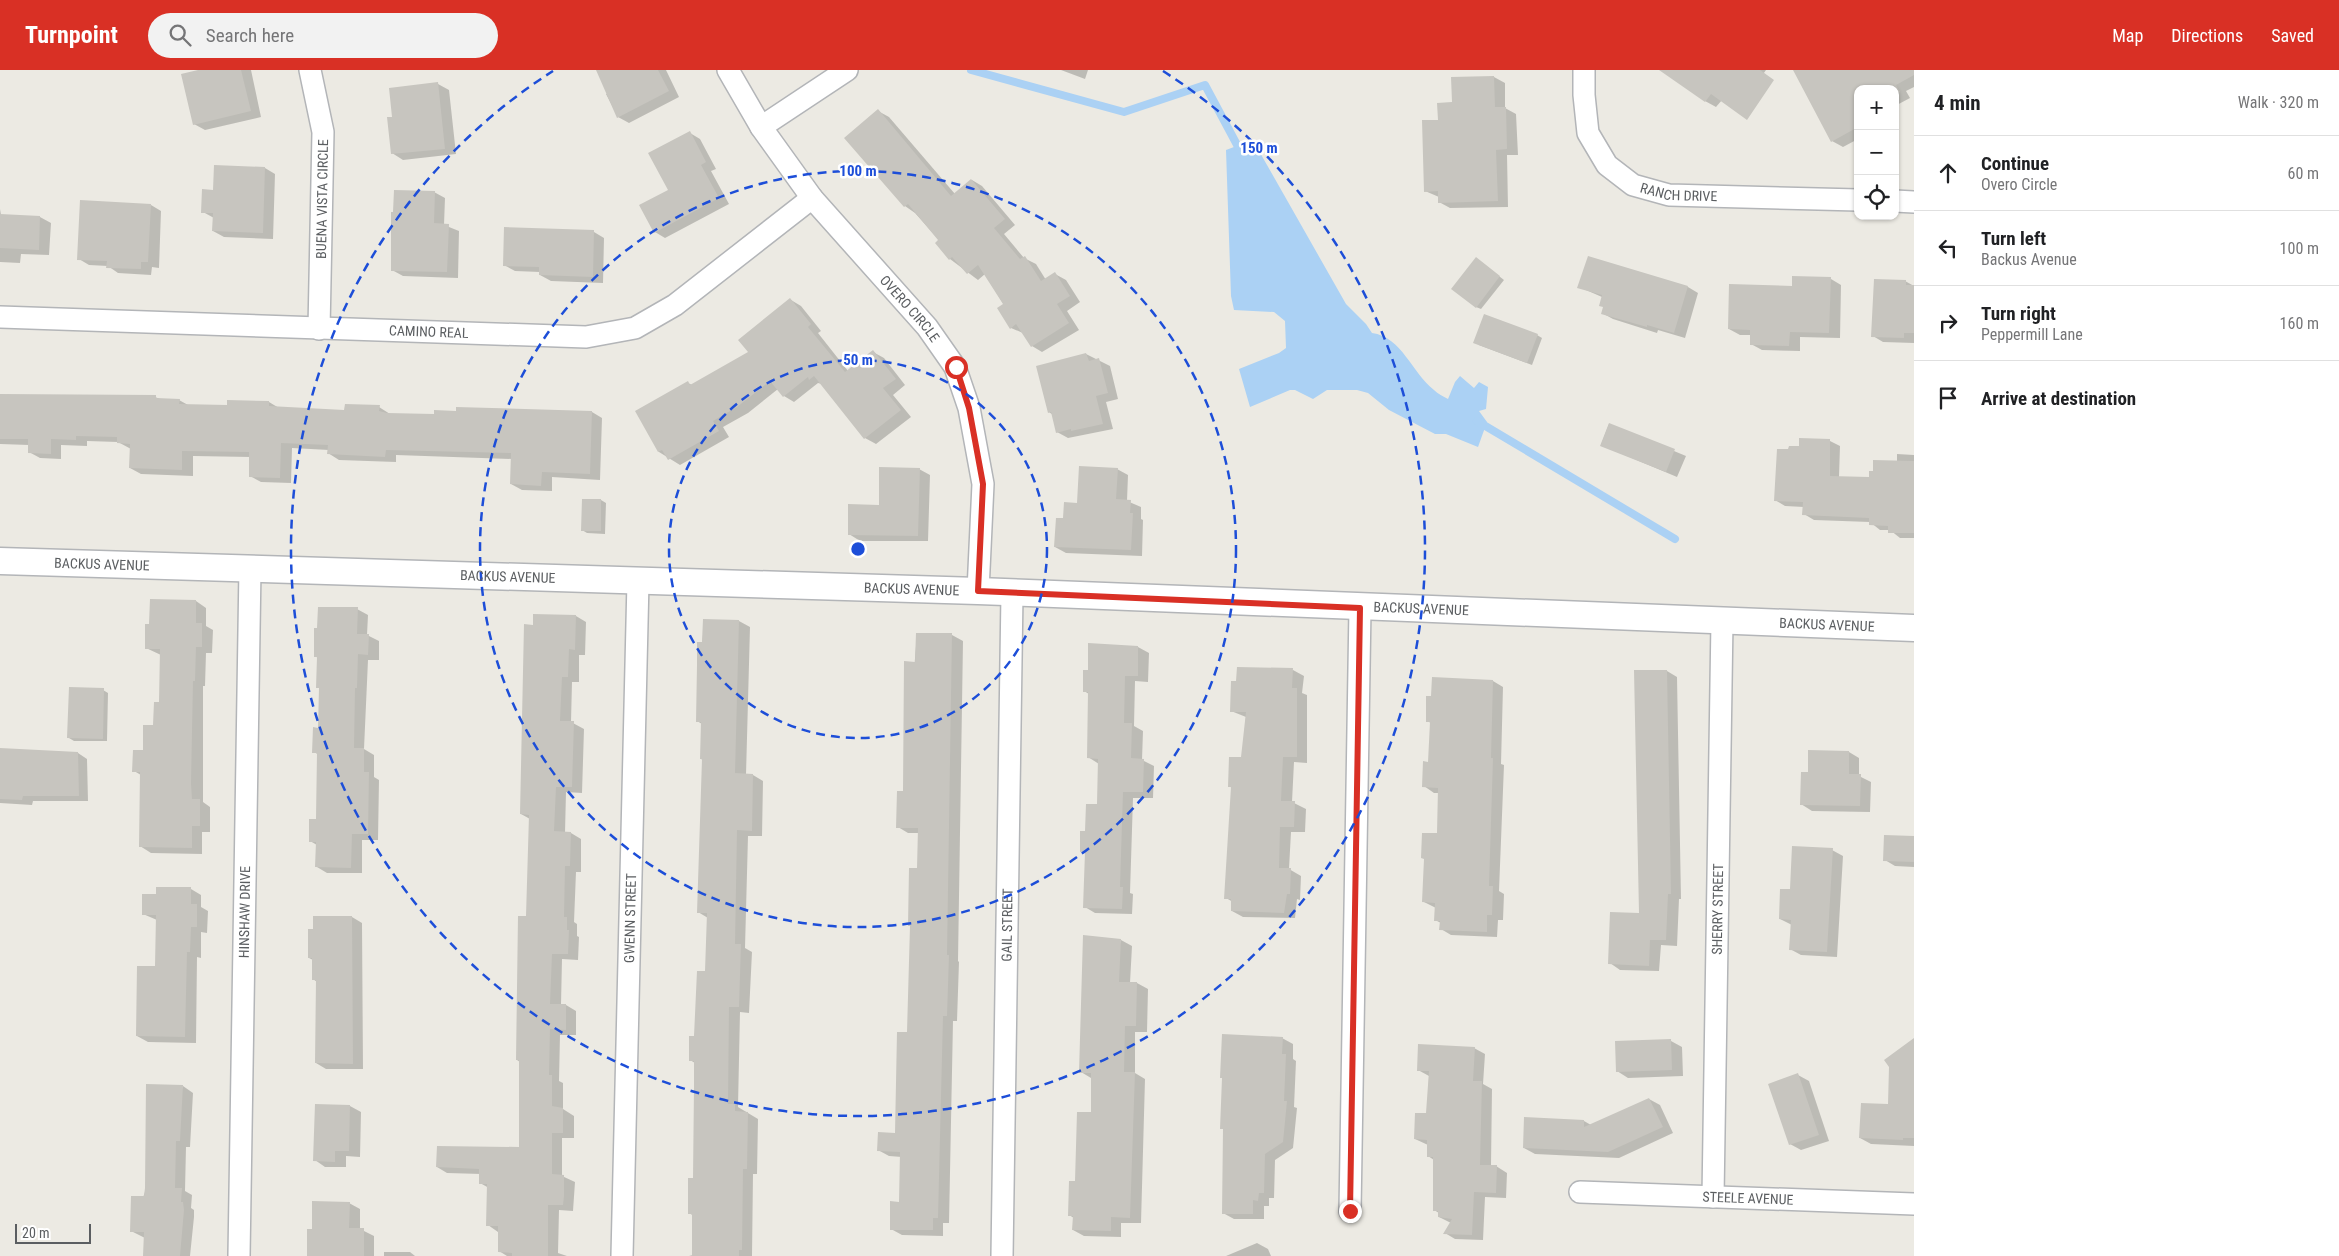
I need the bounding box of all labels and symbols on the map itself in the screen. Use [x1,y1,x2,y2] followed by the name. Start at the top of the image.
[313,139,331,259] street label: BUENA VISTA CIRCLE
[1240,139,1278,157] text: 150 m
[839,162,877,180] text: 100 m
[1638,179,1718,204] street label: RANCH DRIVE
[877,272,943,345] street label: OVERO CIRCLE
[389,322,469,341] street label: CAMINO REAL
[843,351,873,369] text: 50 m
[945,356,968,379] route start
[849,540,867,558] centre of rings
[54,555,150,574] street label: BACKUS AVENUE
[460,567,556,586] street label: BACKUS AVENUE
[864,580,960,598] street label: BACKUS AVENUE
[1373,599,1469,618] street label: BACKUS AVENUE
[1779,615,1875,634] street label: BACKUS AVENUE
[1709,863,1726,955] street label: SHERRY STREET
[236,866,253,958] street label: HINSHAW DRIVE
[621,873,639,963] street label: GWENN STREET
[998,888,1016,962] street label: GAIL STREET
[1702,1188,1794,1208] street label: STEELE AVENUE
[1339,1200,1362,1223] route end
[15,1221,91,1244] scale bar

